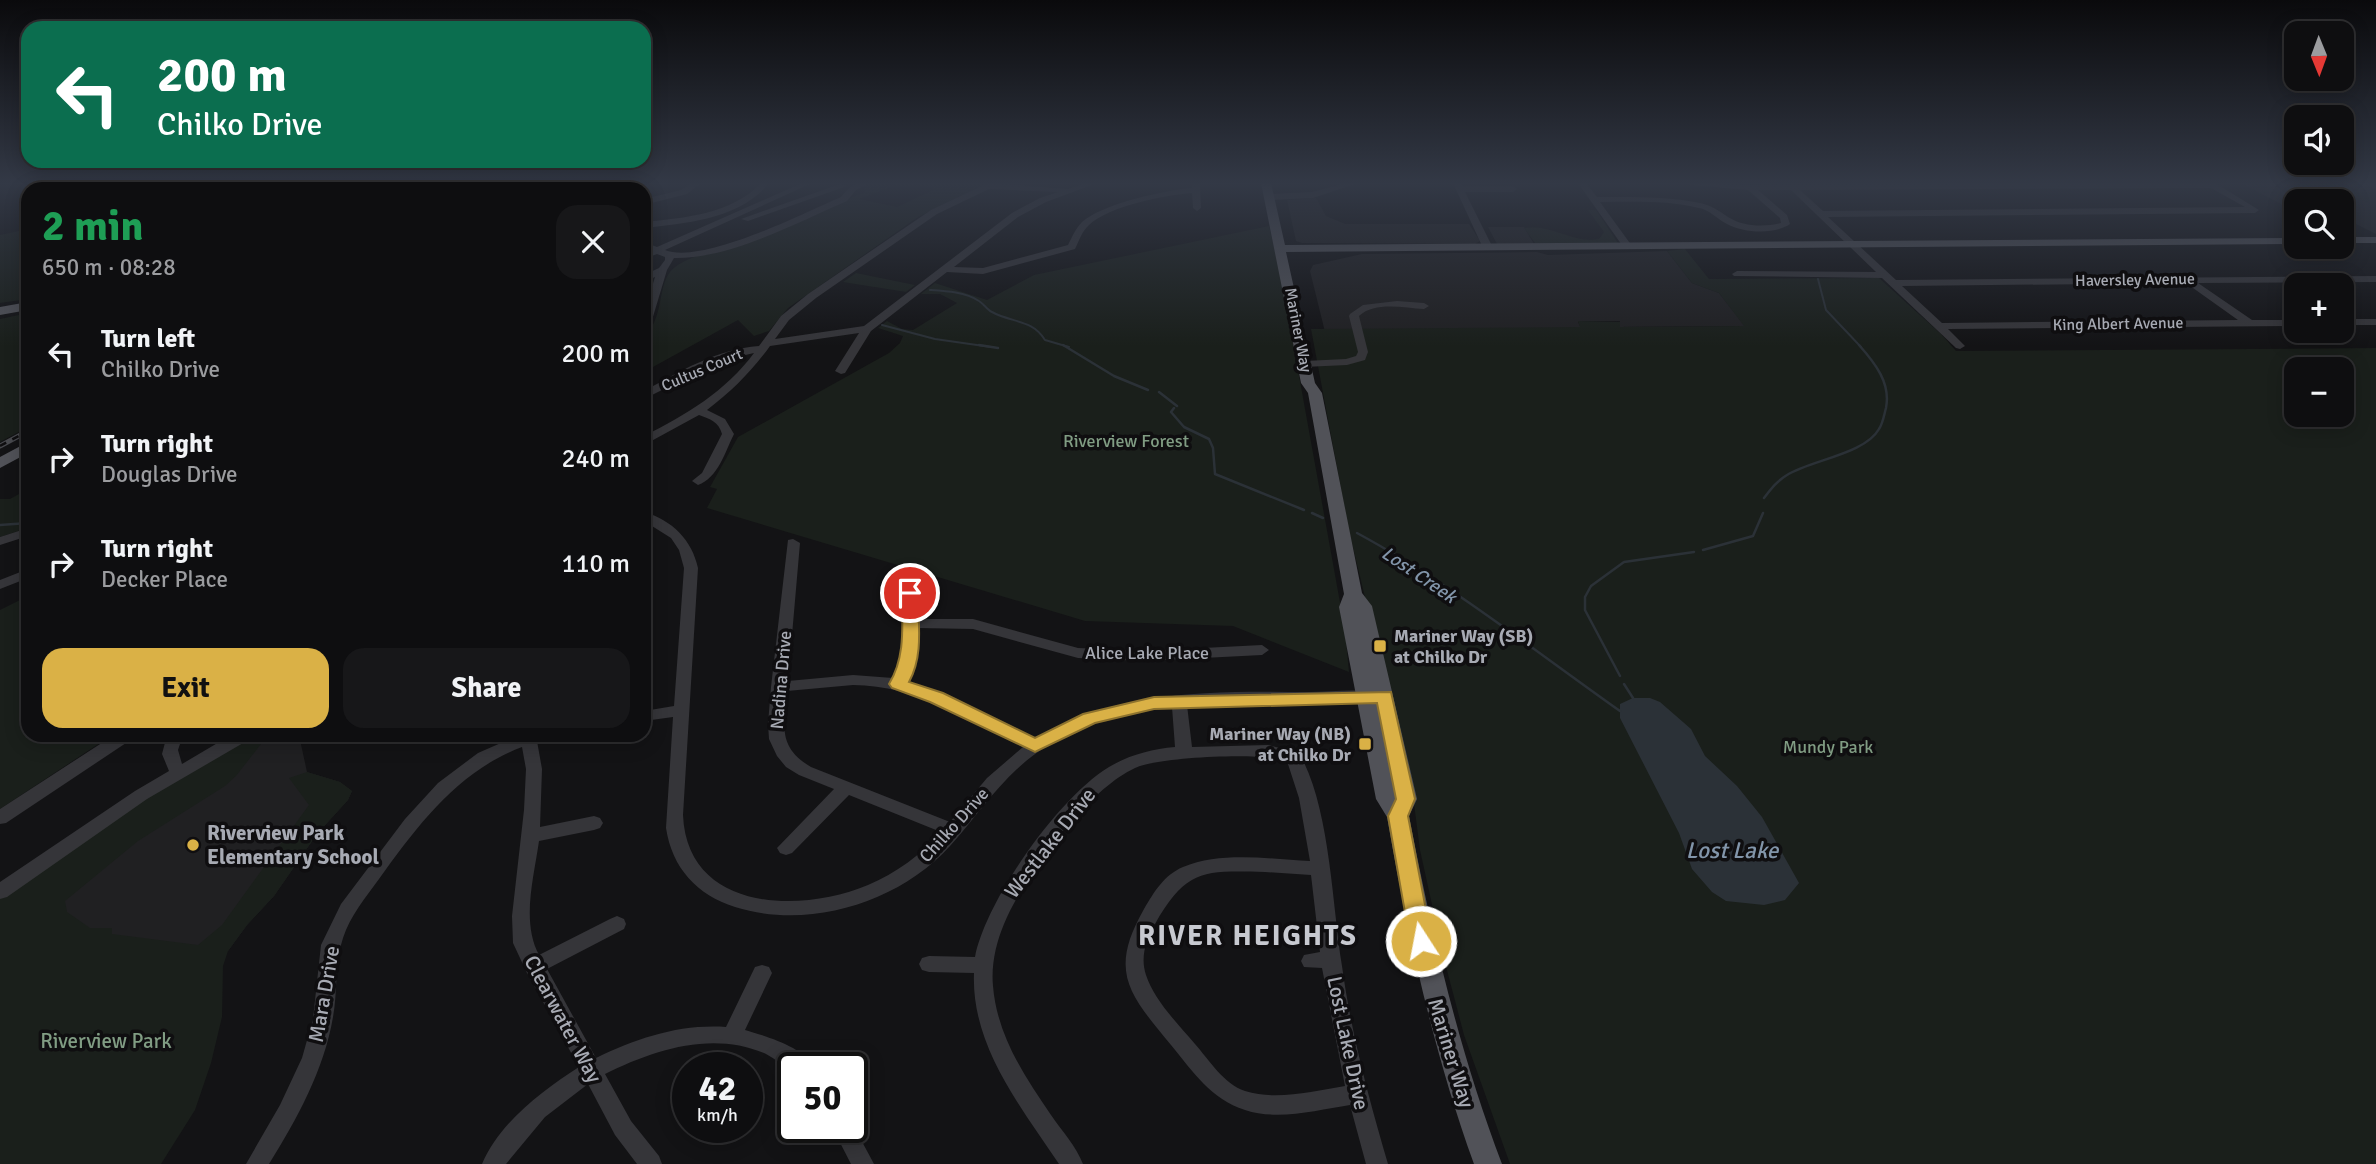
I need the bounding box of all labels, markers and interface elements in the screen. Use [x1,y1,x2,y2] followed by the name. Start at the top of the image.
[2284,21,2354,91] north arrow
[2284,21,2354,427] map controls
[157,45,287,105] text: 200 m
[42,49,133,140] icon: left
[157,105,322,144] text: Chilko Drive
[2284,105,2354,175] button: sound
[2284,189,2354,259] button: search
[42,201,143,252] text: 2 min
[556,205,630,279] button: close
[42,253,176,282] text: 650 m · 08:28
[2075,269,2195,291] street label: Haversley Avenue
[2284,273,2354,343] button: +
[1280,286,1316,375] street label: Mariner Way
[2052,313,2184,335] street label: King Albert Avenue
[101,323,195,355] text: Turn left
[42,335,80,373] icon: left
[561,338,630,370] text: 200 m
[658,344,746,396] street label: Cultus Court
[101,355,220,384] text: Chilko Drive
[2284,357,2354,427] button: −
[101,428,213,460] text: Turn right
[1063,430,1189,452] park label: Riverview Forest
[42,440,80,478] icon: right
[561,443,630,475] text: 240 m
[101,460,238,489] text: Douglas Drive
[101,533,213,565] text: Turn right
[1377,541,1462,610] water label: Lost Creek
[42,545,80,583] icon: right
[561,548,630,580] text: 110 m
[880,563,940,623] pin
[101,565,228,594] text: Decker Place
[891,574,929,612] icon: arrive
[1394,625,1533,668] place label: Mariner Way (SB) at Chilko Dr
[766,630,796,730] street label: Nadina Drive
[1372,638,1388,654] marker: Mariner Way (SB) at Chilko Dr
[1085,642,1209,664] street label: Alice Lake Place
[42,648,329,728] button: Exit
[343,648,630,728] button: Share
[1209,723,1352,766] place label: Mariner Way (NB) at Chilko Dr
[1357,736,1373,752] marker: Mariner Way (NB) at Chilko Dr
[1783,736,1873,758] park label: Mundy Park
[915,783,993,867] street label: Chilko Drive
[999,783,1101,903] street label: Westlake Drive
[207,820,379,870] place label: Riverview Park Elementary School
[1686,836,1780,865] water label: Lost Lake
[185,837,201,853] marker: Riverview Park Elementary School
[1384,904,1458,978] position arrow
[1138,919,1358,953] district label: RIVER HEIGHTS
[303,944,345,1044] street label: Mara Drive
[519,951,608,1087] street label: Clearwater Way
[1321,974,1375,1112] street label: Lost Lake Drive
[1422,995,1480,1111] street label: Mariner Way
[40,1028,172,1054] park label: Riverview Park
[777,1052,868,1143] speed limit sign: 50
[699,1067,736,1110] text: 42
[697,1104,738,1126] text: km/h

